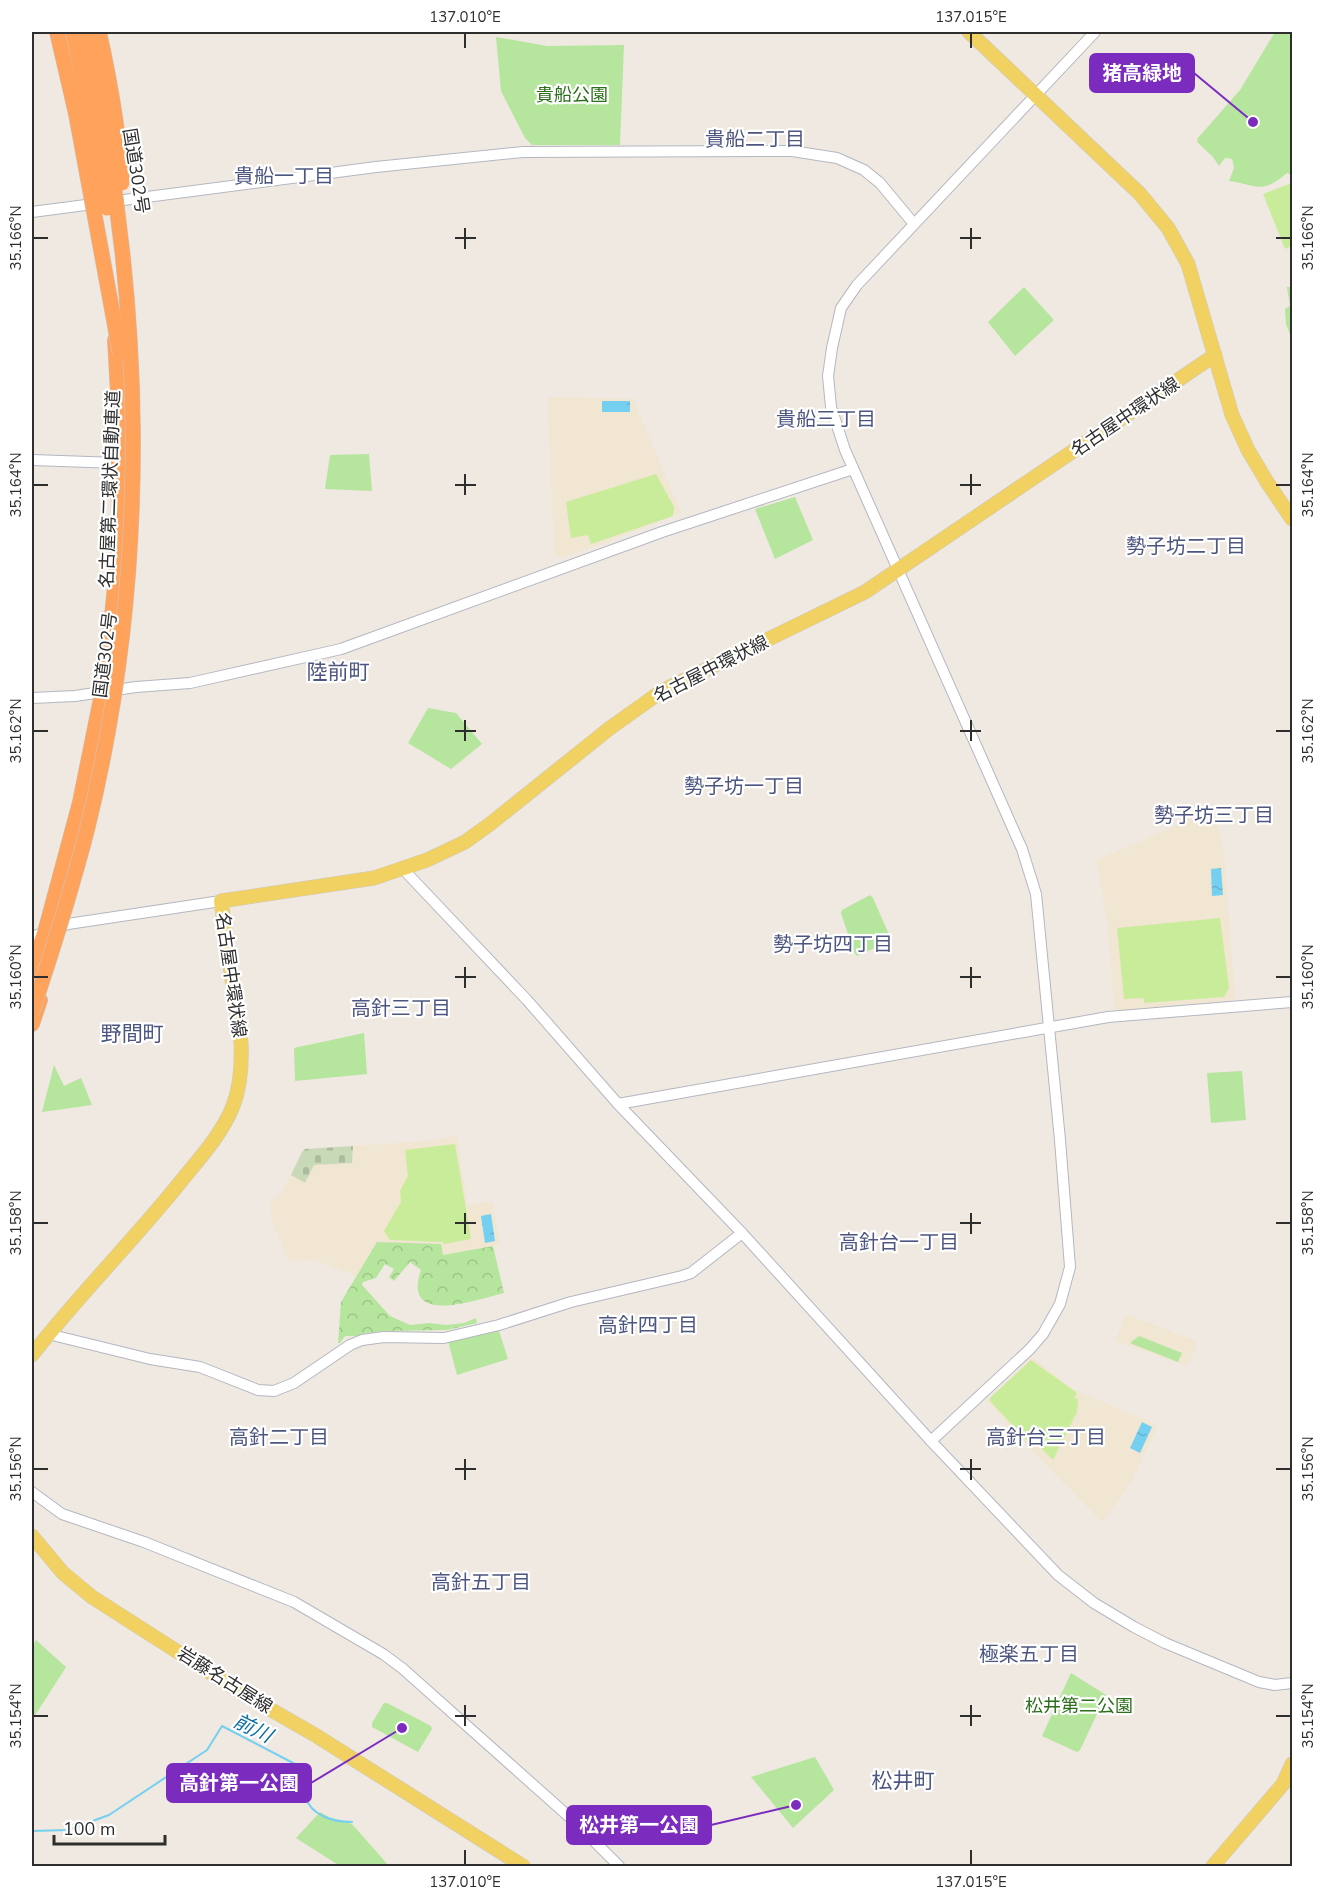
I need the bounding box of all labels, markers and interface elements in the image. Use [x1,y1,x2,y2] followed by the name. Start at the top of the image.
[429,7,501,27] text: 137.010°E
[935,7,1007,27] text: 137.015°E
[1090,54,1194,92] callout: 猪高緑地
[1102,60,1182,87] text: 猪高緑地
[536,83,608,107] park label: 貴船公園
[117,126,155,216] street label: 国道302号
[705,126,805,153] district label: 貴船二丁目
[234,163,334,190] district label: 貴船一丁目
[6,205,26,271] text: 35.166°N
[1298,205,1318,271] text: 35.166°N
[1066,372,1184,462] street label: 名古屋中環状線
[95,390,125,588] street label: 名古屋第二環状自動車道
[776,406,876,433] district label: 貴船三丁目
[6,452,26,518] text: 35.164°N
[1298,452,1318,518] text: 35.164°N
[1126,533,1246,560] district label: 勢子坊二丁目
[88,611,122,699] street label: 国道302号
[649,630,773,708] street label: 名古屋中環状線
[307,658,370,686] district label: 陸前町
[6,698,26,764] text: 35.162°N
[1298,698,1318,764] text: 35.162°N
[684,773,804,800] district label: 勢子坊一丁目
[1154,802,1274,829] district label: 勢子坊三丁目
[210,911,252,1039] street label: 名古屋中環状線
[773,931,893,958] district label: 勢子坊四丁目
[6,944,26,1010] text: 35.160°N
[1298,944,1318,1010] text: 35.160°N
[351,995,451,1022] district label: 高針三丁目
[101,1020,164,1048] district label: 野間町
[6,1190,26,1256] text: 35.158°N
[1298,1190,1318,1256] text: 35.158°N
[839,1229,959,1256] district label: 高針台一丁目
[598,1312,698,1339] district label: 高針四丁目
[229,1424,329,1451] district label: 高針二丁目
[986,1424,1106,1451] district label: 高針台三丁目
[6,1436,26,1502] text: 35.156°N
[1298,1436,1318,1502] text: 35.156°N
[431,1569,531,1596] district label: 高針五丁目
[173,1641,277,1719] street label: 岩藤名古屋線
[979,1641,1079,1668] district label: 極楽五丁目
[6,1683,26,1749] text: 35.154°N
[1298,1683,1318,1749] text: 35.154°N
[1025,1694,1133,1718] park label: 松井第二公園
[229,1708,278,1750] water label: 前川
[167,1764,311,1802] callout: 高針第一公園
[872,1767,935,1795] district label: 松井町
[179,1770,299,1797] text: 高針第一公園
[567,1806,711,1844] callout: 松井第一公園
[54,1808,165,1846] scale bar
[579,1812,699,1839] text: 松井第一公園
[63,1817,115,1841] text: 100 m
[429,1872,501,1892] text: 137.010°E
[935,1872,1007,1892] text: 137.015°E

